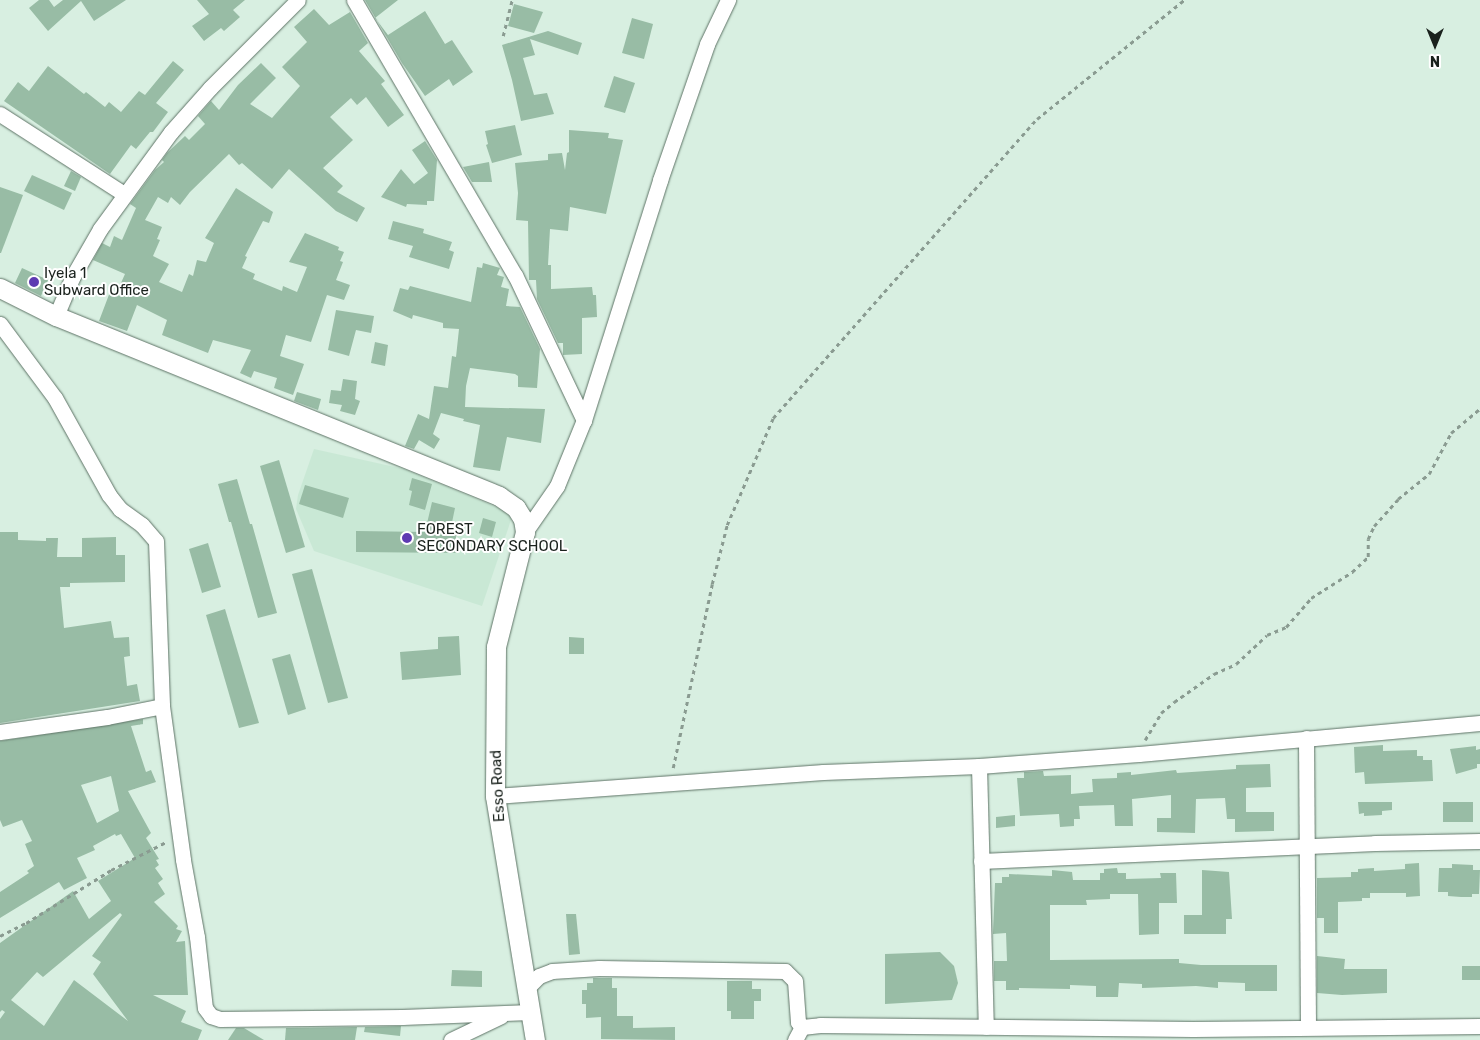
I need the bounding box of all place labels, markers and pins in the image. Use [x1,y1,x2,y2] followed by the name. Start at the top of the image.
[44,264,149,299] place label: Iyela 1 Subward Office
[28,276,40,288] marker: Iyela 1 Subward Office
[417,520,568,555] place label: FOREST SECONDARY SCHOOL
[401,532,413,544] marker: FOREST SECONDARY SCHOOL

